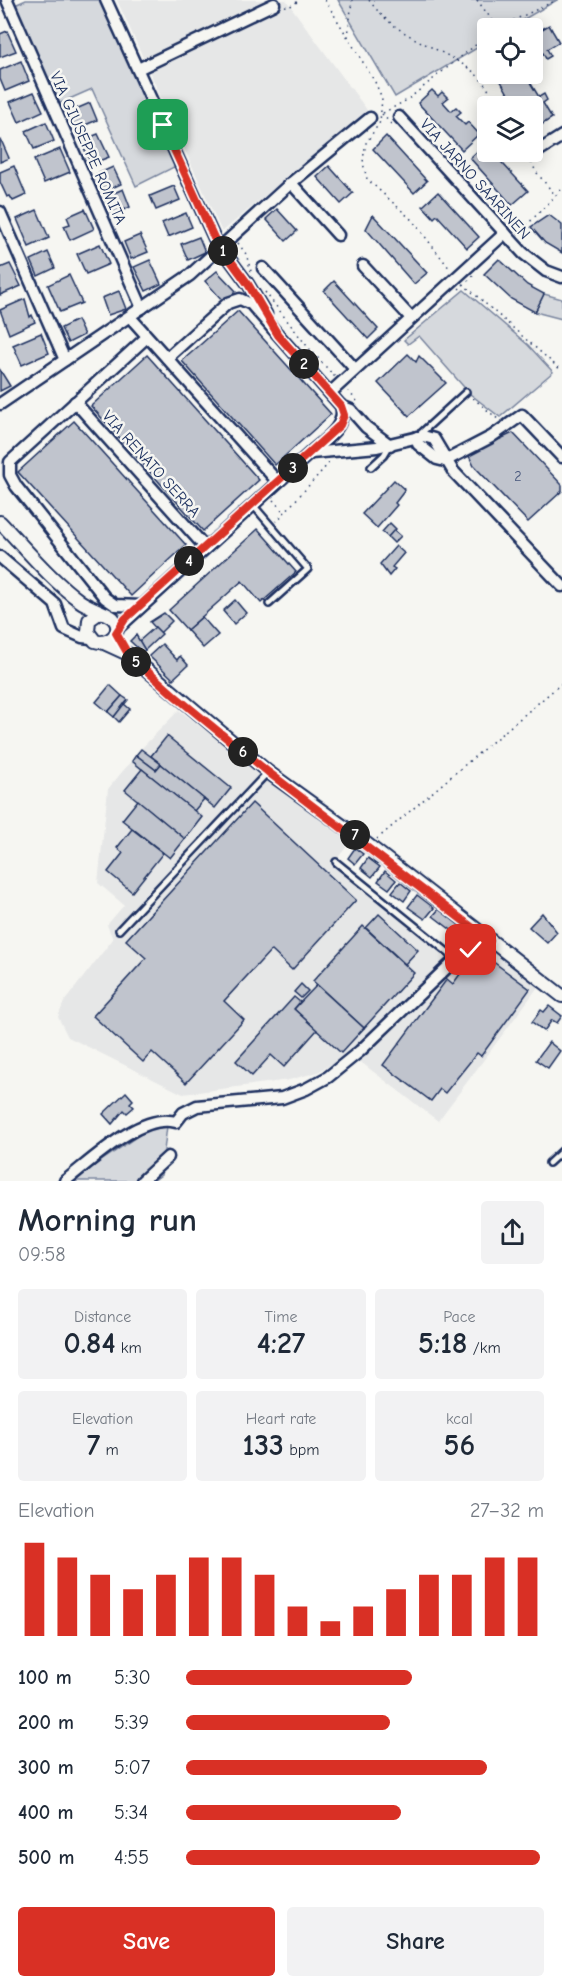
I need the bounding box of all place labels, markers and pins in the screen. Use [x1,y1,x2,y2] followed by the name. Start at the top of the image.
[137,99,188,150] pin
[208,236,238,266] pin: 1
[289,349,319,379] pin: 2
[278,453,308,483] pin: 3
[174,546,204,576] pin: 4
[121,647,151,677] pin: 5
[228,737,258,767] pin: 6
[340,820,370,850] pin: 7
[445,924,496,975] pin

